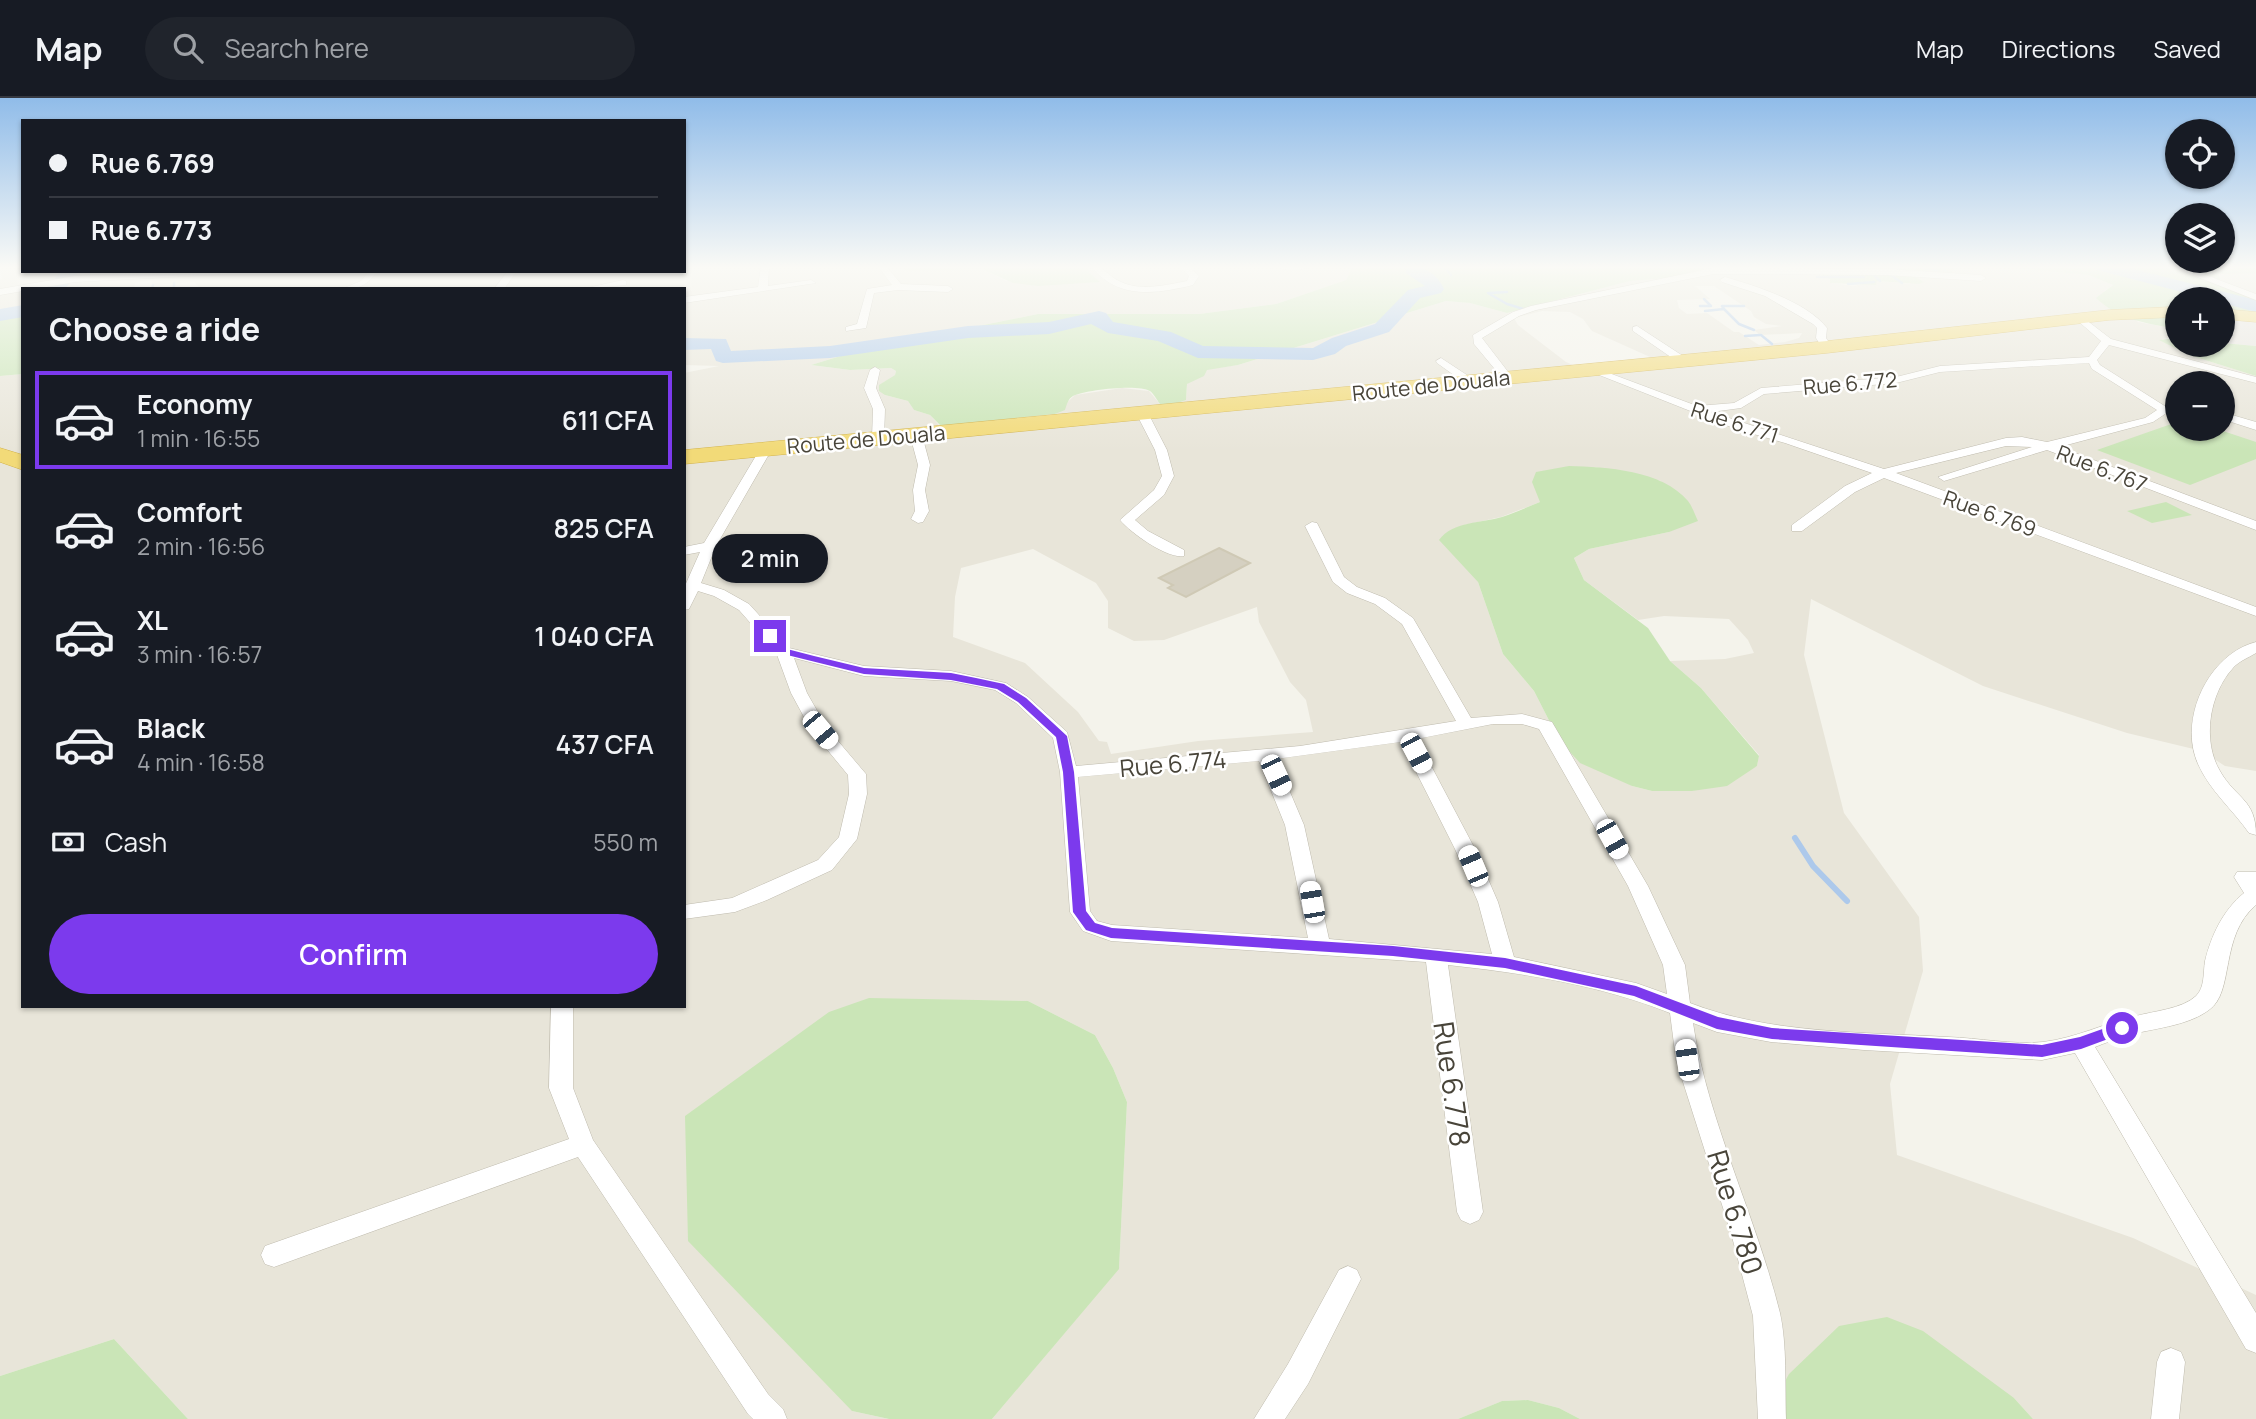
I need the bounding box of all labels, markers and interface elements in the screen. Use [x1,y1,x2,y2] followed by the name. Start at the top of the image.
[145,17,635,80] search box
[35,26,103,71] text: Map
[169,29,207,67] icon: search
[225,30,369,66] text: Search here
[1916,32,1964,65] text: Map
[2002,32,2115,65] text: Directions
[2153,32,2221,65] text: Saved
[2165,119,2235,441] map controls
[2165,119,2235,189] button: locate
[91,145,215,181] text: Rue 6.769
[2165,203,2235,273] button: layers
[91,212,212,248] text: Rue 6.773
[2165,287,2235,357] button: +
[49,307,260,351] text: Choose a ride
[1351,363,1511,407] street label: Route de Douala
[1802,365,1898,401] street label: Rue 6.772
[2165,371,2235,441] button: −
[137,386,252,422] text: Economy
[53,389,116,452] icon: car
[1688,395,1782,449] street label: Rue 6.771
[562,402,654,438] text: 611 CFA
[786,418,946,460] street label: Route de Douala
[137,422,260,454] text: 1 min · 16:55
[2053,438,2151,498] street label: Rue 6.767
[1940,483,2040,543] street label: Rue 6.769
[137,494,243,530] text: Comfort
[53,497,116,560] icon: car
[553,510,654,546] text: 825 CFA
[137,530,265,562] text: 2 min · 16:56
[712,534,828,584] callout: 2 min
[741,542,799,574] text: 2 min
[137,602,168,638] text: XL
[53,605,116,668] icon: car
[534,618,654,654] text: 1 040 CFA
[754,620,786,652] route end
[137,638,262,670] text: 3 min · 16:57
[799,707,842,753] car
[137,710,205,746] text: Black
[53,713,116,776] icon: car
[555,726,654,762] text: 437 CFA
[1397,730,1436,776] car
[1118,742,1228,784] street label: Rue 6.774
[137,746,265,778] text: 4 min · 16:58
[1258,752,1295,798] car
[1593,816,1632,862] car
[49,823,87,861] icon: cash
[105,824,167,860] text: Cash
[593,826,658,858] text: 550 m
[1456,843,1491,889] car
[1299,879,1326,925] car
[49,914,658,994] button: Confirm
[2106,1012,2138,1044] route start
[1425,1019,1481,1149] street label: Rue 6.778
[1674,1038,1701,1082] car
[1699,1145,1773,1279] street label: Rue 6.780

